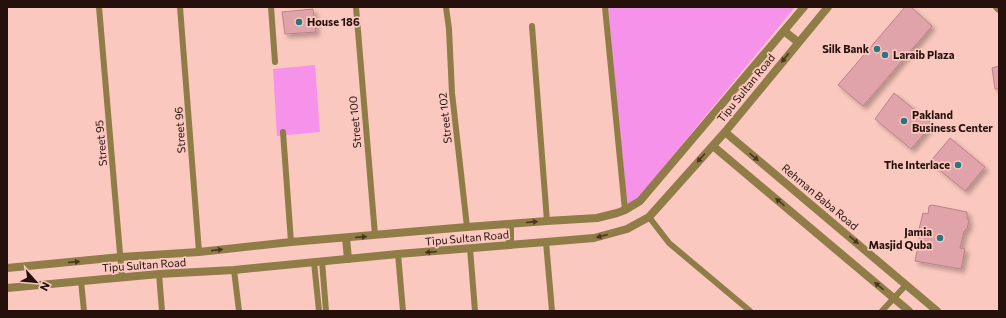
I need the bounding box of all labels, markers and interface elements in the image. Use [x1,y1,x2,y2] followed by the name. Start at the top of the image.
[307,15,360,28] place label: House 186
[294,17,304,27] marker: House 186
[822,42,870,55] place label: Silk Bank
[872,44,882,54] marker: Silk Bank
[893,48,955,61] place label: Laraib Plaza
[880,50,890,60] marker: Laraib Plaza
[714,51,777,125] street label: Tipu Sultan Road
[780,53,789,64] one-way arrow
[435,92,454,144] street label: Street 102
[346,95,363,149] street label: Street 100
[171,106,188,154] street label: Street 96
[912,108,993,134] place label: Pakland Business Center
[899,116,909,126] marker: Pakland Business Center
[92,119,109,167] street label: Street 95
[749,152,760,161] one-way arrow
[697,153,706,163] one-way arrow
[884,158,950,171] place label: The Interlace
[953,160,963,170] marker: The Interlace
[779,161,861,232] street label: Rehman Baba Road
[774,198,785,207] one-way arrow
[526,218,538,225] one-way arrow
[868,225,932,251] place label: Jamia Masjid Quba
[424,227,510,248] street label: Tipu Sultan Road
[355,233,367,240] one-way arrow
[596,233,608,239] one-way arrow
[935,233,945,243] marker: Jamia Masjid Quba
[849,236,859,245] one-way arrow
[211,247,223,253] one-way arrow
[425,248,437,255] one-way arrow
[101,255,187,274] street label: Tipu Sultan Road
[68,258,80,265] one-way arrow
[16,262,56,302] north arrow
[38,280,53,293] text: N
[874,281,885,290] one-way arrow

